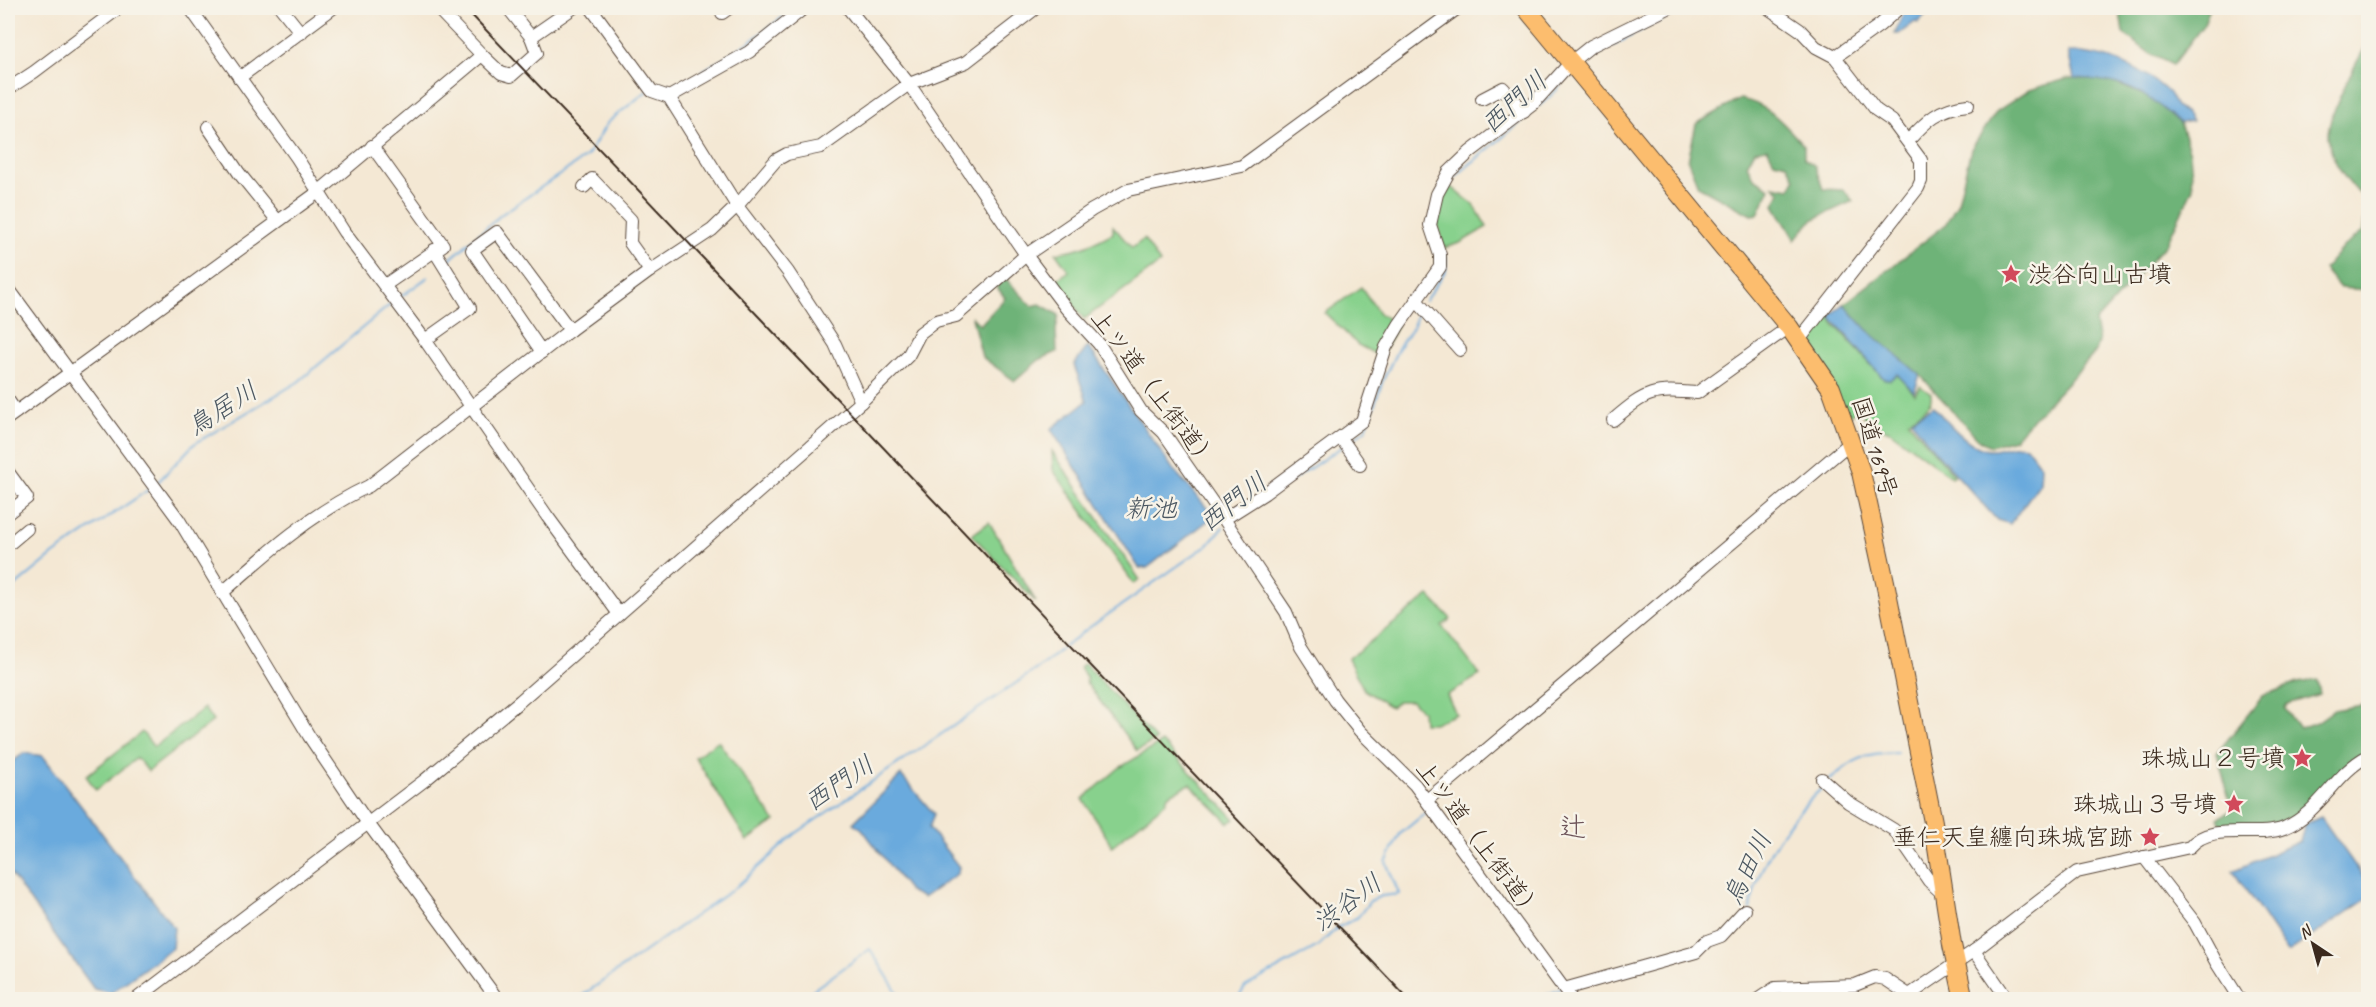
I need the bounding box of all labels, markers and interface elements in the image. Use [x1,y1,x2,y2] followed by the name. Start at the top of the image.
[1474,64,1554,141] water label: 西門川
[2028,259,2172,289] place label: 渋谷向山古墳
[1999,262,2023,286] place icon: 渋谷向山古墳
[1084,303,1224,475] street label: 上ツ道（上街道）
[180,374,264,443] water label: 鳥居川
[1845,393,1905,501] street label: 国道169号
[1192,465,1274,539] water label: 西門川
[1125,492,1178,525] water label: 新池
[2141,743,2285,773] place label: 珠城山２号墳
[2290,746,2314,770] place icon: 珠城山２号墳
[798,748,881,819] water label: 西門川
[1409,754,1549,926] street label: 上ツ道（上街道）
[2073,789,2217,819] place label: 珠城山３号墳
[2222,792,2246,816] place icon: 珠城山３号墳
[1560,810,1587,844] district label: 辻
[1893,822,2133,852] place label: 垂仁天皇纏向珠城宮跡
[2138,825,2162,849] place icon: 垂仁天皇纏向珠城宮跡
[1716,826,1779,911] water label: 烏田川
[1306,866,1389,939] water label: 渋谷川
[2283,914,2343,974] north arrow
[2295,920,2317,944] text: N

